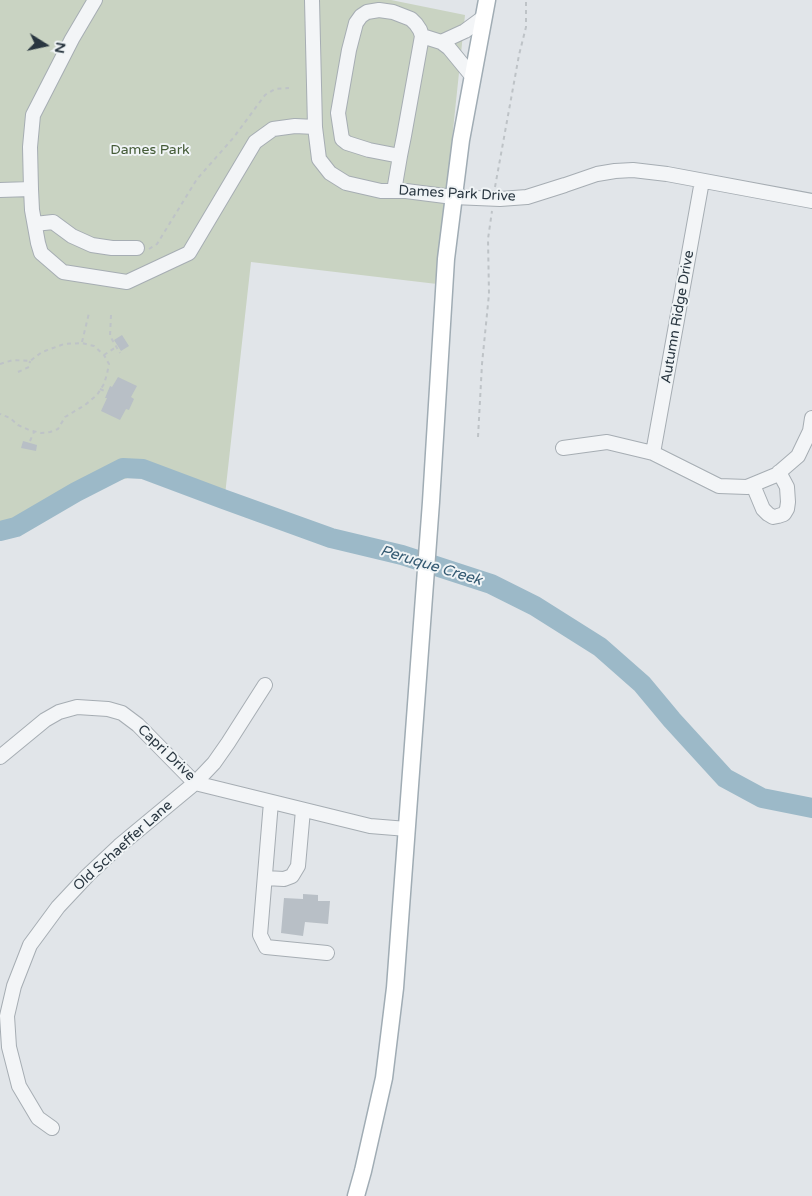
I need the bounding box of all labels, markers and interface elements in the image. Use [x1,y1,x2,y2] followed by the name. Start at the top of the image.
[20,20,70,70] north arrow
[51,41,70,55] text: N
[110,142,190,158] park label: Dames Park
[398,183,516,205] street label: Dames Park Drive
[658,249,698,385] street label: Autumn Ridge Drive
[378,542,484,590] water label: Peruque Creek
[134,721,198,785] street label: Capri Drive
[70,797,176,895] street label: Old Schaeffer Lane

